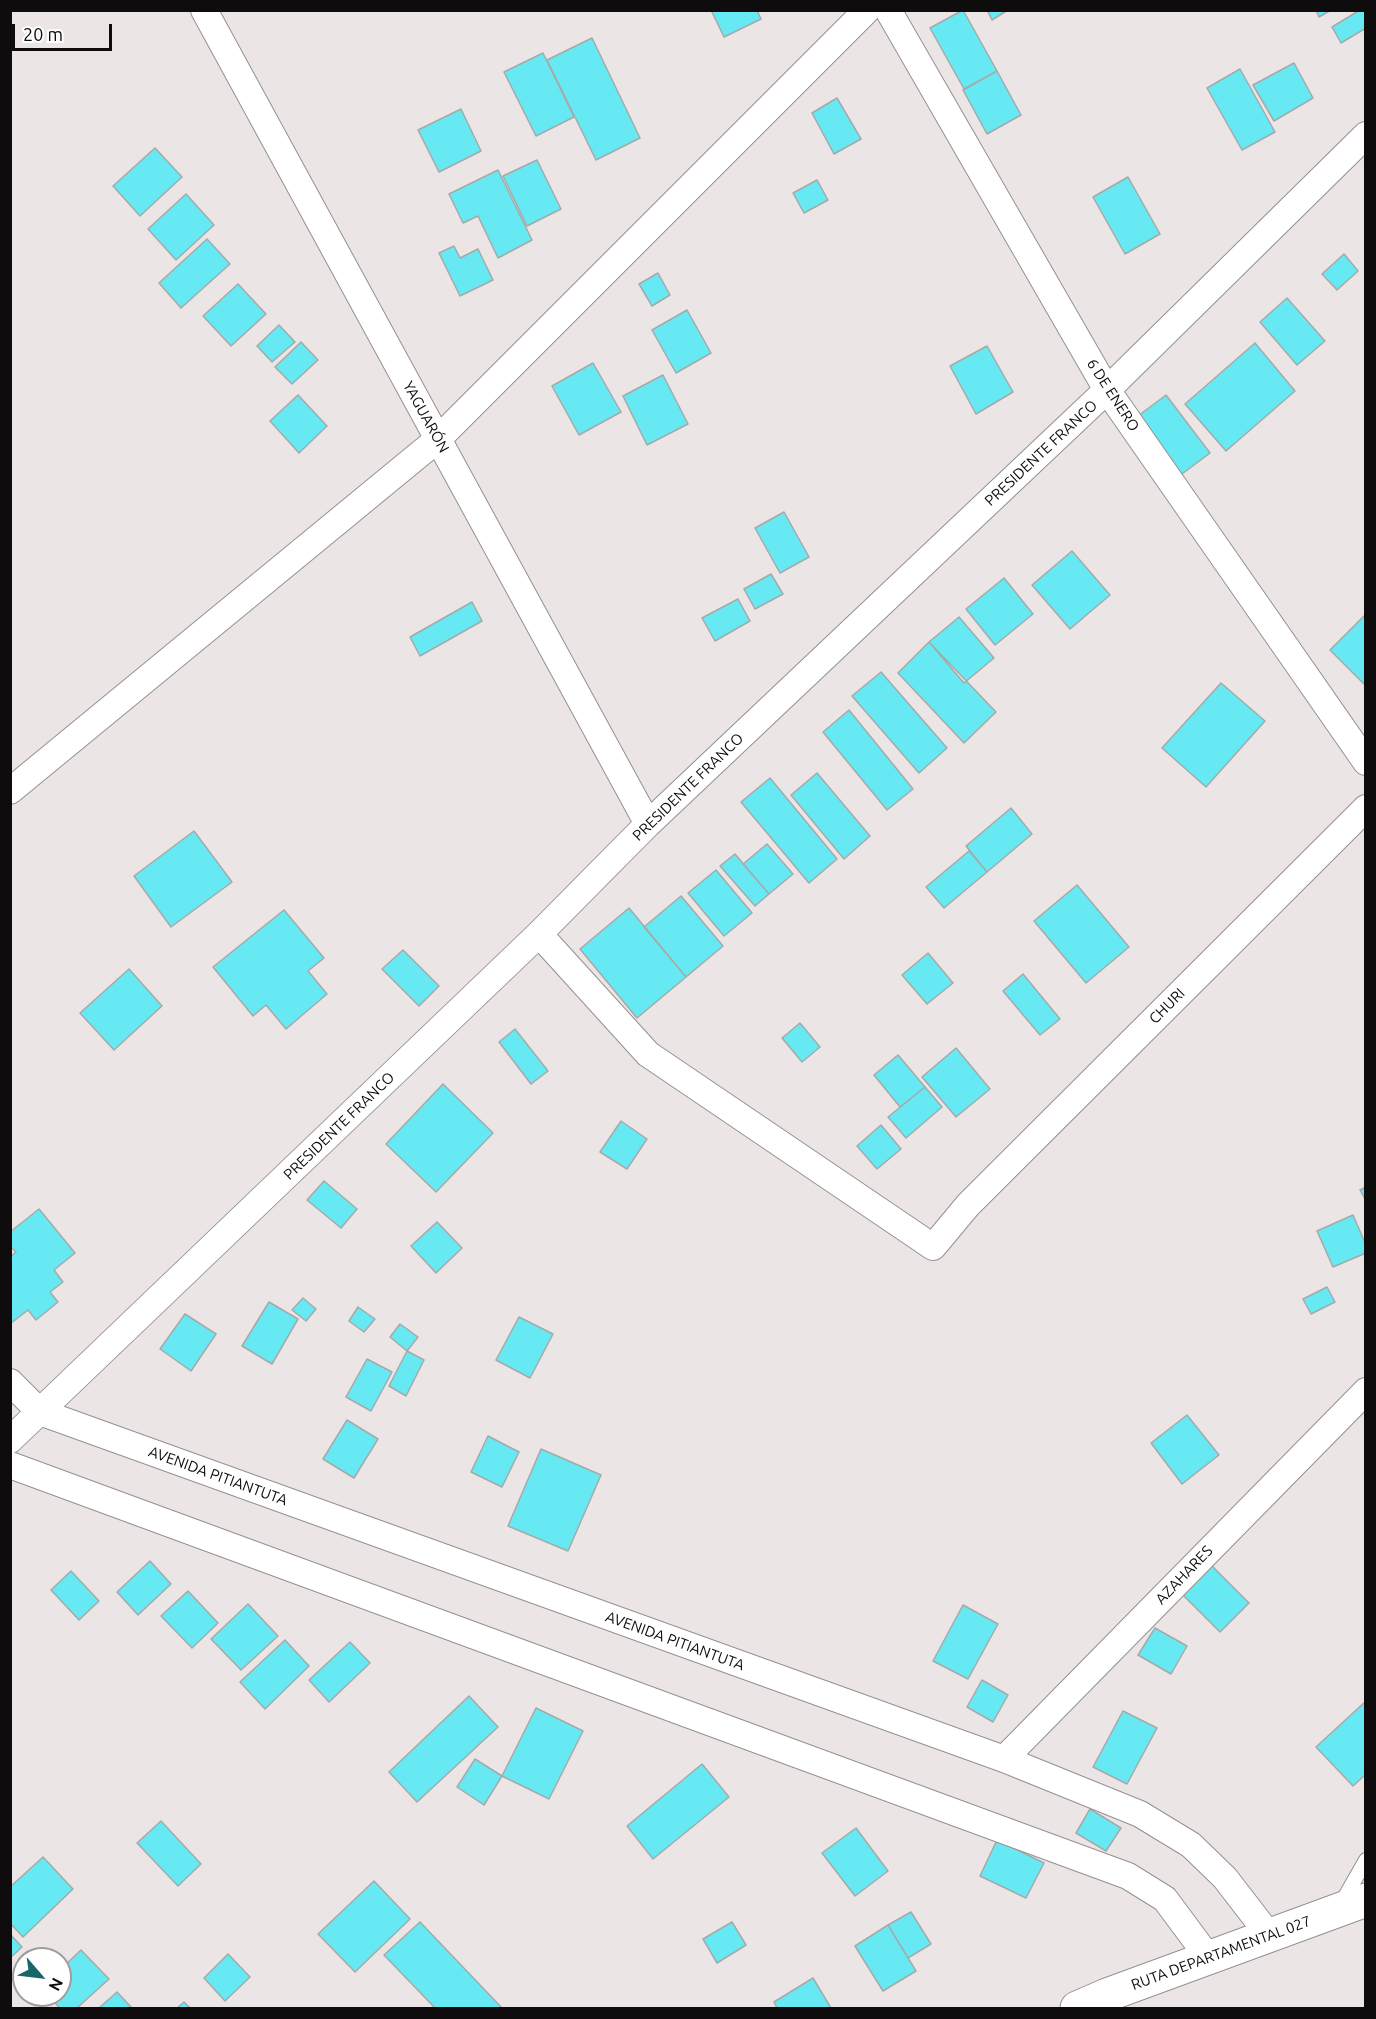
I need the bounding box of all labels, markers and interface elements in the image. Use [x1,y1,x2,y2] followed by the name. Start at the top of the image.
[15,12,116,50] scale bar
[23,24,63,44] text: 20 m
[1083,355,1143,435] street label: 6 DE ENERO
[399,378,453,456] street label: YAGUARÓN
[981,396,1101,510] street label: PRESIDENTE FRANCO
[629,729,747,845] street label: PRESIDENTE FRANCO
[1145,984,1189,1028] street label: CHURI
[280,1068,398,1184] street label: PRESIDENTE FRANCO
[146,1443,290,1509] street label: AVENIDA PITIANTUTA
[1152,1542,1216,1608] street label: AZAHARES
[603,1608,747,1674] street label: AVENIDA PITIANTUTA
[1129,1912,1313,1994] street label: RUTA DEPARTAMENTAL 027
[12,1947,72,2007] north arrow
[45,1975,67,1994] text: N

